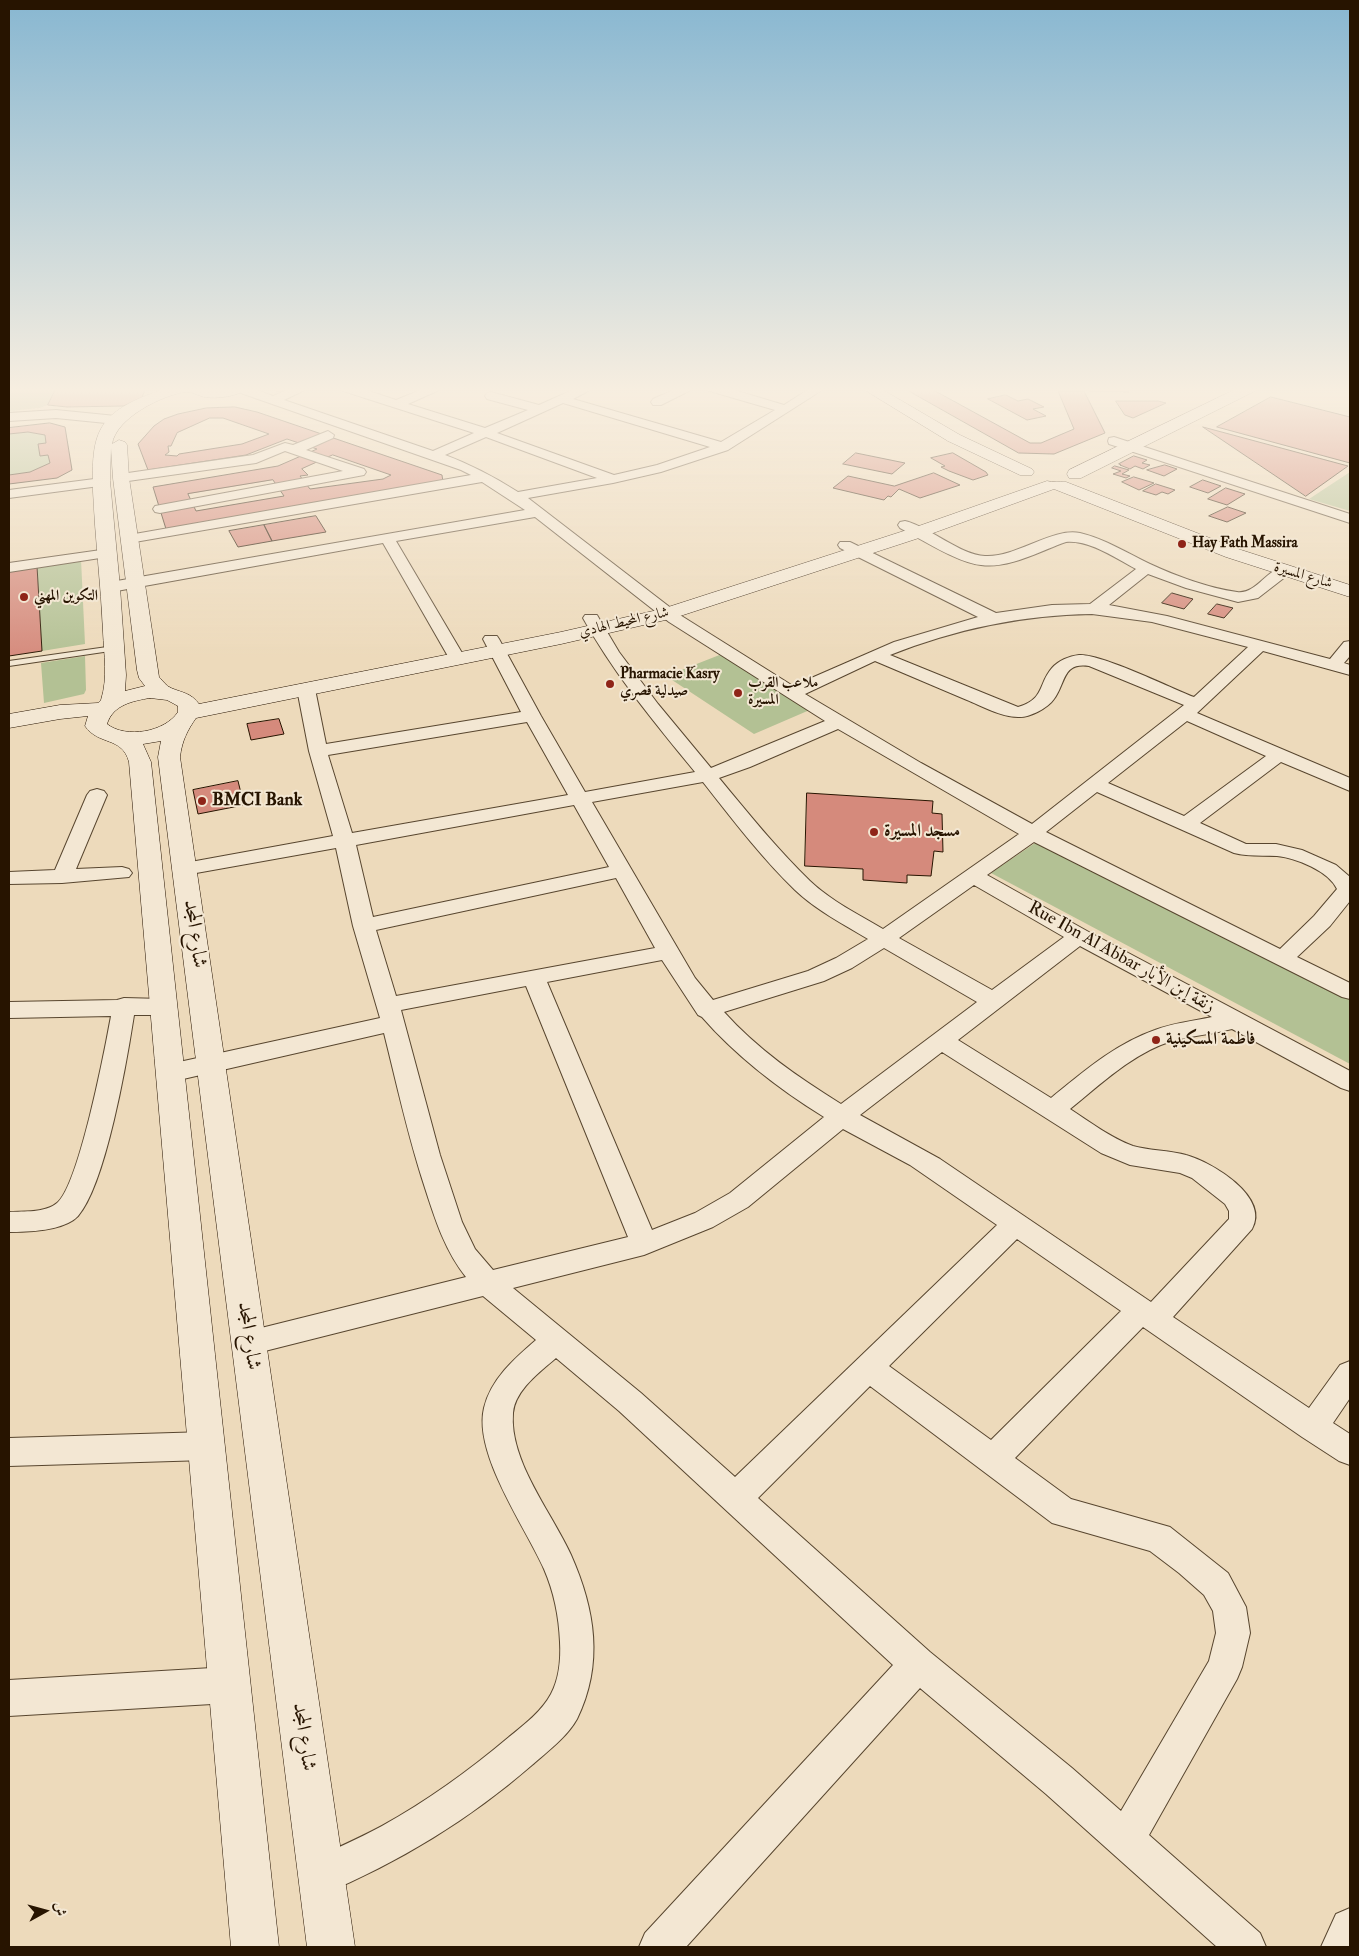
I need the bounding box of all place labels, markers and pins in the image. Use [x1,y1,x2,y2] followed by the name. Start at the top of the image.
[1192,535,1298,553] place label: Hay Fath Massira
[1176,538,1188,550] marker: Hay Fath Massira
[34,588,98,606] place label: التكوين المهني
[18,591,30,603] marker: التكوين المهني
[620,666,720,701] place label: Pharmacie Kasry صيدلية قصري
[748,675,818,710] place label: ملاعب القرب المسيرة
[604,678,616,690] marker: Pharmacie Kasry صيدلية قصري
[732,687,744,699] marker: ملاعب القرب المسيرة
[212,790,302,812] place label: BMCI Bank
[196,795,208,807] marker: BMCI Bank
[884,821,960,843] place label: مسجد المسيرة
[868,826,880,838] marker: مسجد المسيرة
[1166,1029,1256,1051] place label: فاطمة المسكينية
[1150,1034,1162,1046] marker: فاطمة المسكينية

